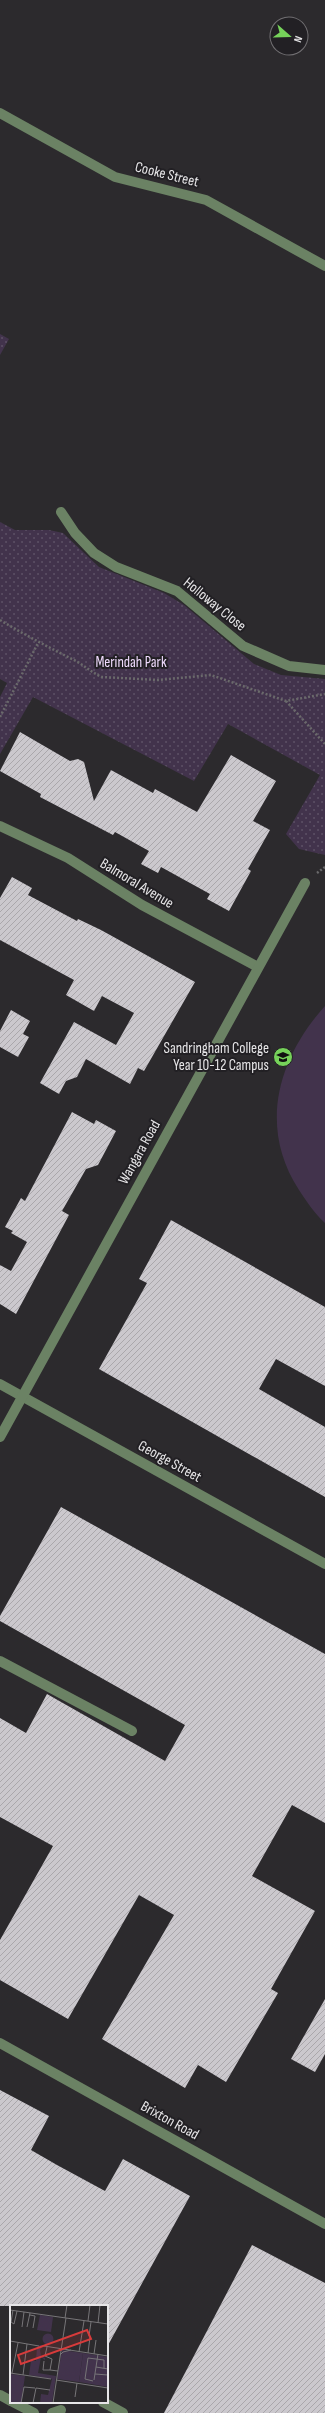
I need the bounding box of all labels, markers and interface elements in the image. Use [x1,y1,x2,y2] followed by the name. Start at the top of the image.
[269,16,309,56] north arrow
[291,34,305,44] text: N
[133,157,201,192] street label: Cooke Street
[179,573,250,635] street label: Holloway Close
[95,653,167,672] park label: Merindah Park
[96,854,177,913] street label: Balmoral Avenue
[163,1039,269,1075] place label: Sandringham College Year 10-12 Campus
[272,1046,294,1068] school or university icon: Sandringham College Year 10-12 Campus
[114,1117,165,1188] street label: Wangara Road
[135,1436,205,1487] street label: George Street
[137,2097,202,2144] street label: Brixton Road
[10,2305,108,2403] inset map

